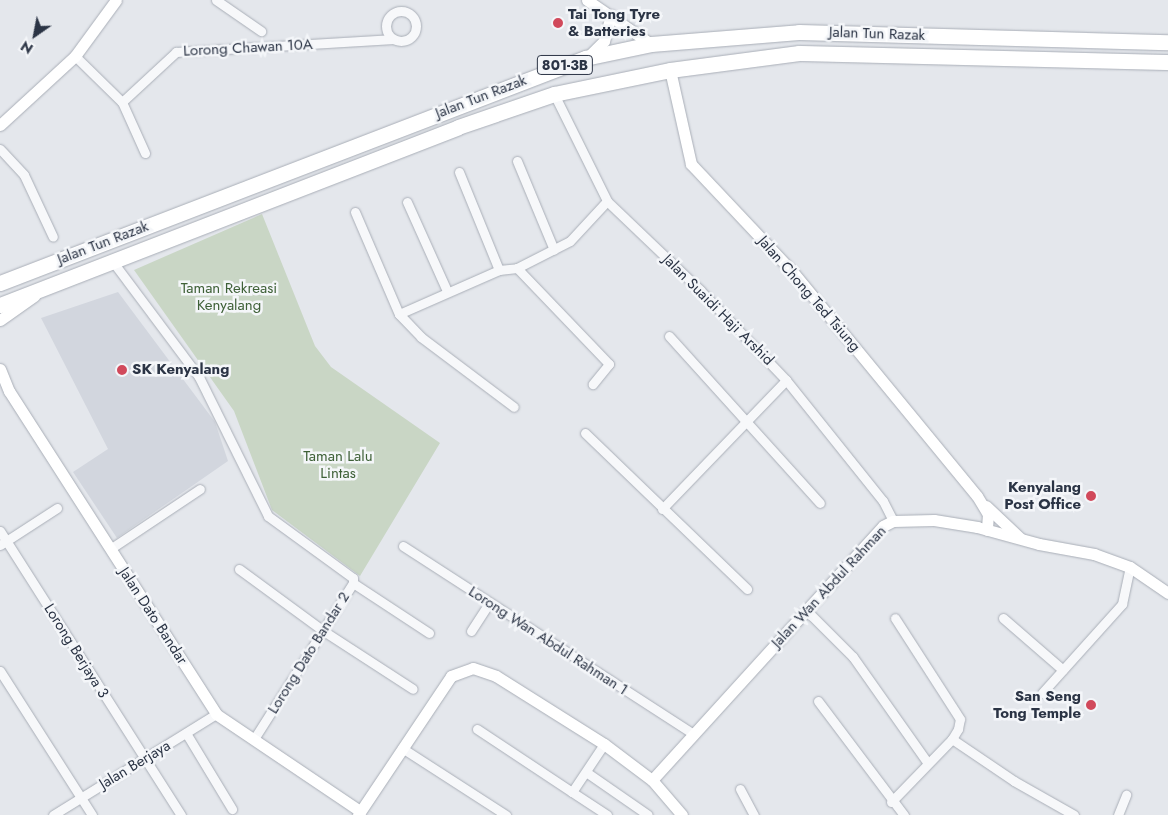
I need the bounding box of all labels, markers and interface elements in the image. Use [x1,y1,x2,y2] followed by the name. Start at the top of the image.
[568,5,660,40] place label: Tai Tong Tyre & Batteries
[10,10,60,60] north arrow
[552,17,564,29] marker: Tai Tong Tyre & Batteries
[829,23,925,45] street label: Jalan Tun Razak
[17,36,37,59] text: N
[183,36,313,60] street label: Lorong Chawan 10A
[536,54,594,76] road number: 801-3B
[433,71,529,123] street label: Jalan Tun Razak
[55,217,151,269] street label: Jalan Tun Razak
[754,233,864,355] street label: Jalan Chong Ted Tsiung
[659,251,777,369] street label: Jalan Suaidi Haji Arshid
[181,279,277,314] park label: Taman Rekreasi Kenyalang
[132,361,229,379] place label: SK Kenyalang
[116,364,128,376] marker: SK Kenyalang
[303,447,373,482] park label: Taman Lalu Lintas
[1004,478,1081,513] place label: Kenyalang Post Office
[1085,490,1097,502] marker: Kenyalang Post Office
[768,522,890,652] street label: Jalan Wan Abdul Rahman
[115,564,191,668] street label: Jalan Dato Bandar
[465,583,631,699] street label: Lorong Wan Abdul Rahman 1
[264,589,354,717] street label: Lorong Dato Bandar 2
[40,601,112,701] street label: Lorong Berjaya 3
[993,687,1081,722] place label: San Seng Tong Temple
[1085,699,1097,711] marker: San Seng Tong Temple
[96,737,174,793] street label: Jalan Berjaya

